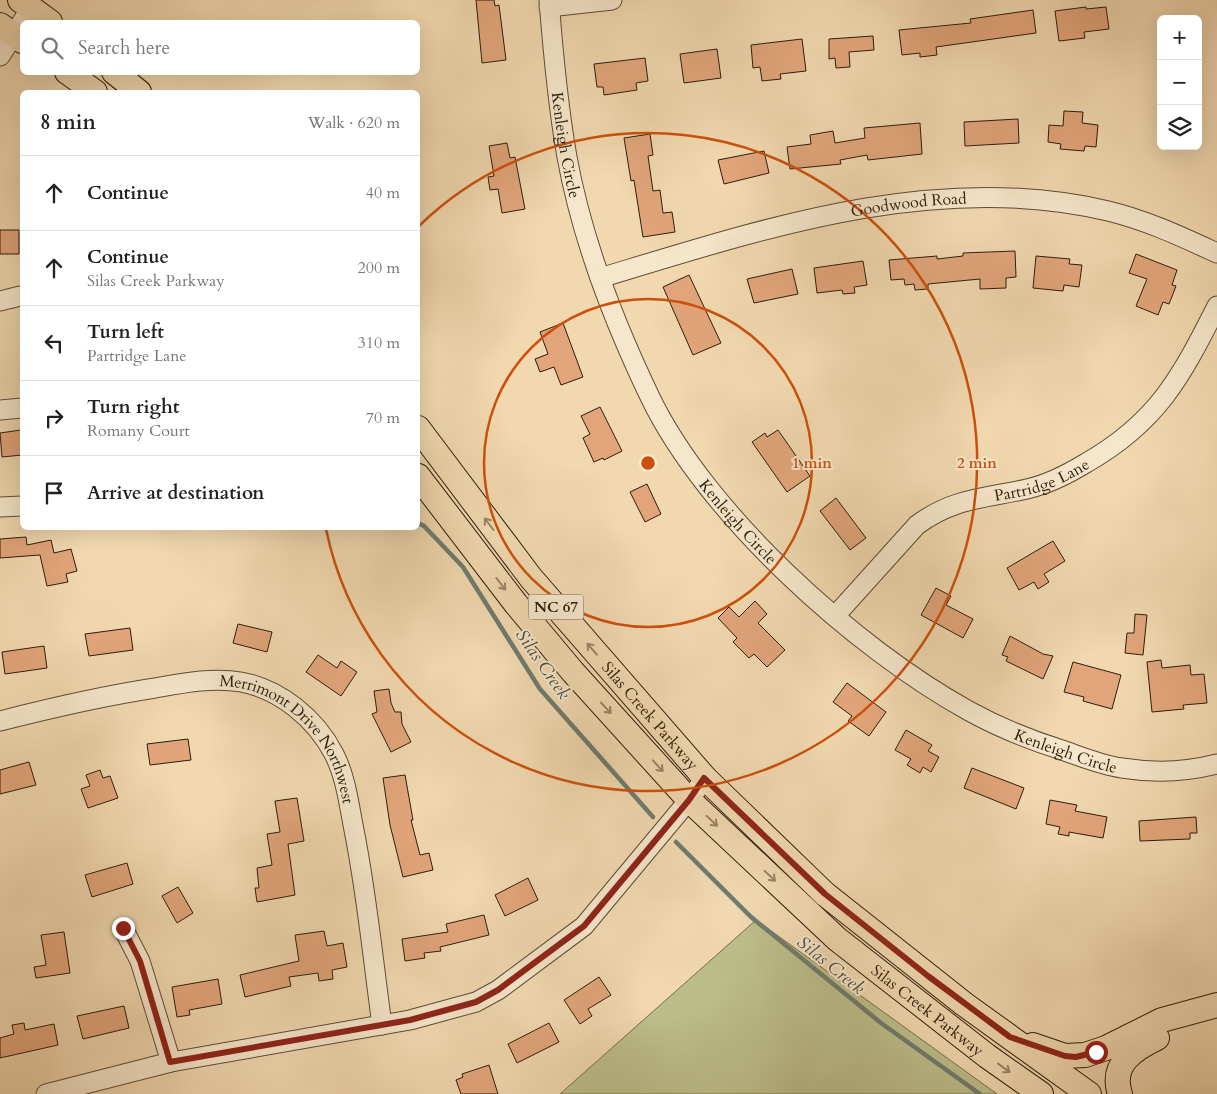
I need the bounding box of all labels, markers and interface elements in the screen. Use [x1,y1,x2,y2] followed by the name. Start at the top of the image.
[1157,15,1202,150] map controls
[1157,15,1202,60] button: +
[20,20,420,75] search box
[38,34,66,62] icon: search
[78,35,170,61] text: Search here
[1157,60,1202,105] button: −
[546,91,585,200] street label: Kenleigh Circle
[1157,105,1202,150] button: layers
[40,108,96,137] text: 8 min
[308,112,400,134] text: Walk · 620 m
[40,179,68,207] icon: ahead
[87,180,169,206] text: Continue
[366,182,400,204] text: 40 m
[849,188,967,223] street label: Goodwood Road
[87,244,169,270] text: Continue
[40,254,68,282] icon: ahead
[358,257,400,279] text: 200 m
[87,270,225,292] text: Silas Creek Parkway
[87,319,164,345] text: Turn left
[40,329,68,357] icon: left
[358,332,400,354] text: 310 m
[87,345,187,367] text: Partridge Lane
[87,394,179,420] text: Turn right
[40,404,68,432] icon: right
[366,407,400,429] text: 70 m
[87,420,190,442] text: Romany Court
[792,453,832,473] text: 1 min
[957,453,997,473] text: 2 min
[639,454,657,472] centre of rings
[992,454,1094,507] street label: Partridge Lane
[694,475,781,570] street label: Kenleigh Circle
[40,479,68,507] icon: arrive
[87,480,264,506] text: Arrive at destination
[484,517,495,530] one-way arrow
[495,577,506,590] one-way arrow
[528,594,584,620] road number: NC 67
[509,624,576,705] water label: Silas Creek
[586,643,598,656] one-way arrow
[596,657,704,776] street label: Silas Creek Parkway
[219,670,359,806] street label: Merrimont Drive Northwest
[600,701,612,714] one-way arrow
[1011,724,1119,779] street label: Kenleigh Circle
[652,759,664,772] one-way arrow
[706,816,719,827] one-way arrow
[764,870,777,882] one-way arrow
[112,917,135,940] route end
[791,930,870,1001] water label: Silas Creek
[866,960,989,1062] street label: Silas Creek Parkway
[1085,1041,1108,1064] route start
[997,1063,1011,1073] one-way arrow

